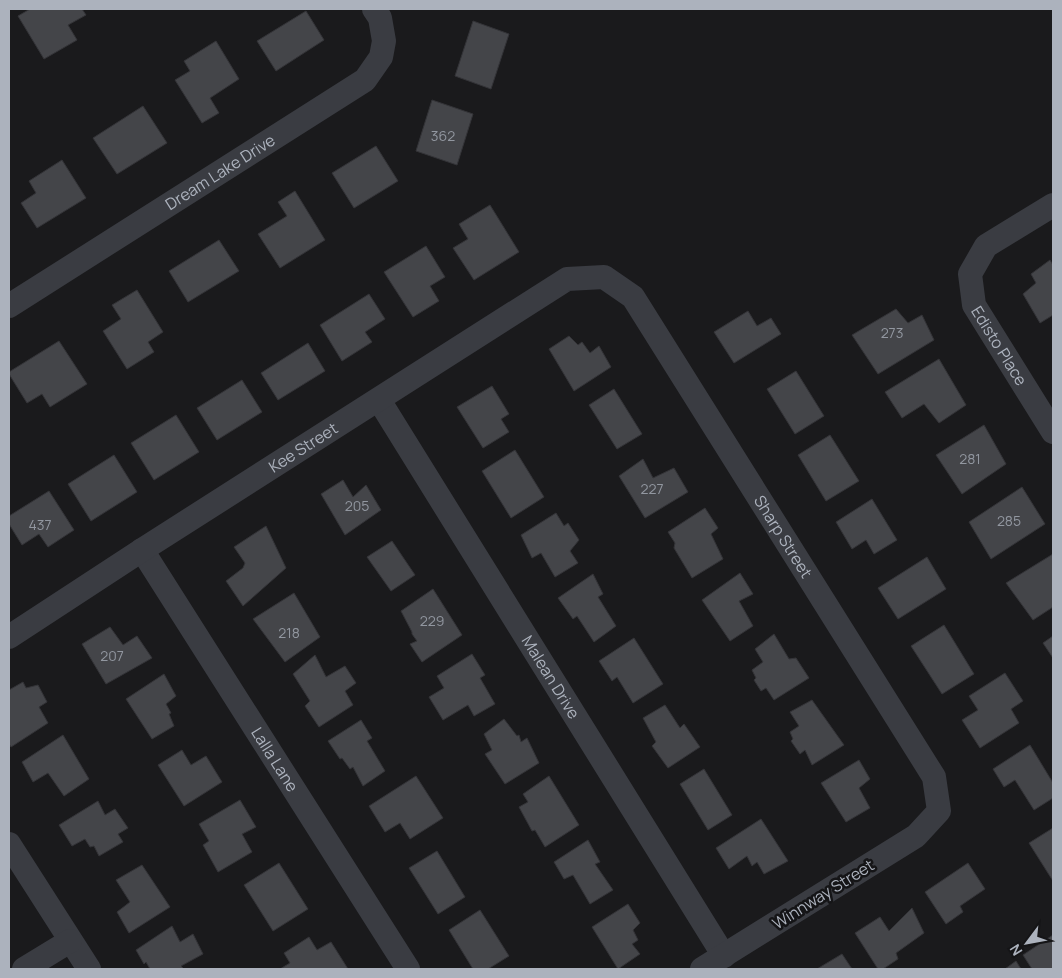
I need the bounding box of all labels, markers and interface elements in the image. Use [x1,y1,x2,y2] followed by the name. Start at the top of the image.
[431,126,455,145] house number: 362
[161,129,279,215] street label: Dream Lake Drive
[966,302,1032,390] street label: Edisto Place
[881,323,903,342] house number: 273
[264,417,342,477] street label: Kee Street
[959,449,981,468] house number: 281
[641,479,664,498] house number: 227
[749,491,817,582] street label: Sharp Street
[345,496,369,515] house number: 205
[997,511,1021,530] house number: 285
[28,515,52,534] house number: 437
[420,611,444,630] house number: 229
[278,623,300,642] house number: 218
[517,631,585,723] street label: Malean Drive
[100,646,124,665] house number: 207
[246,723,304,796] street label: Lalla Lane
[768,854,878,934] street label: Winnway Street
[1002,918,1052,968] north arrow
[1005,941,1026,959] text: N

